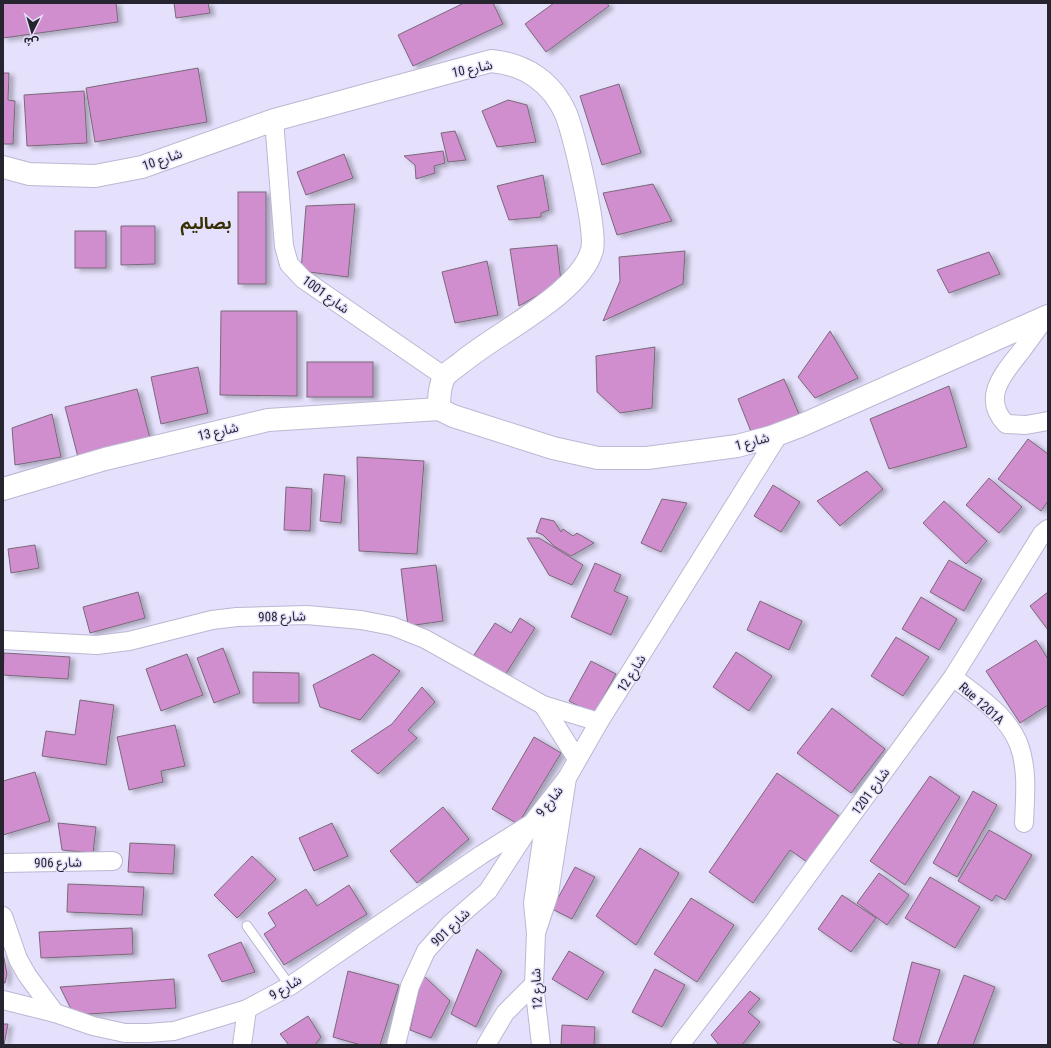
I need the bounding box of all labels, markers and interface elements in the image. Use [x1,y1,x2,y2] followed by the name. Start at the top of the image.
[12,12,52,52] north arrow
[23,34,39,49] text: ش
[450,57,494,83] street label: شارع 10
[140,146,185,176] street label: شارع 10
[180,213,232,236] district label: بصاليم
[298,272,352,319] street label: شارع 1001
[196,420,241,446] street label: شارع 13
[733,430,772,456] street label: شارع 1
[258,609,306,627] street label: شارع 908
[614,652,651,696] street label: شارع 12
[956,679,1008,728] street label: Rue 1201A
[848,765,895,819] street label: شارع 1201
[533,783,568,821] street label: شارع 9
[34,855,82,873] street label: شارع 906
[428,905,475,951] street label: شارع 901
[528,968,548,1010] street label: شارع 12
[267,972,306,1005] street label: شارع 9

